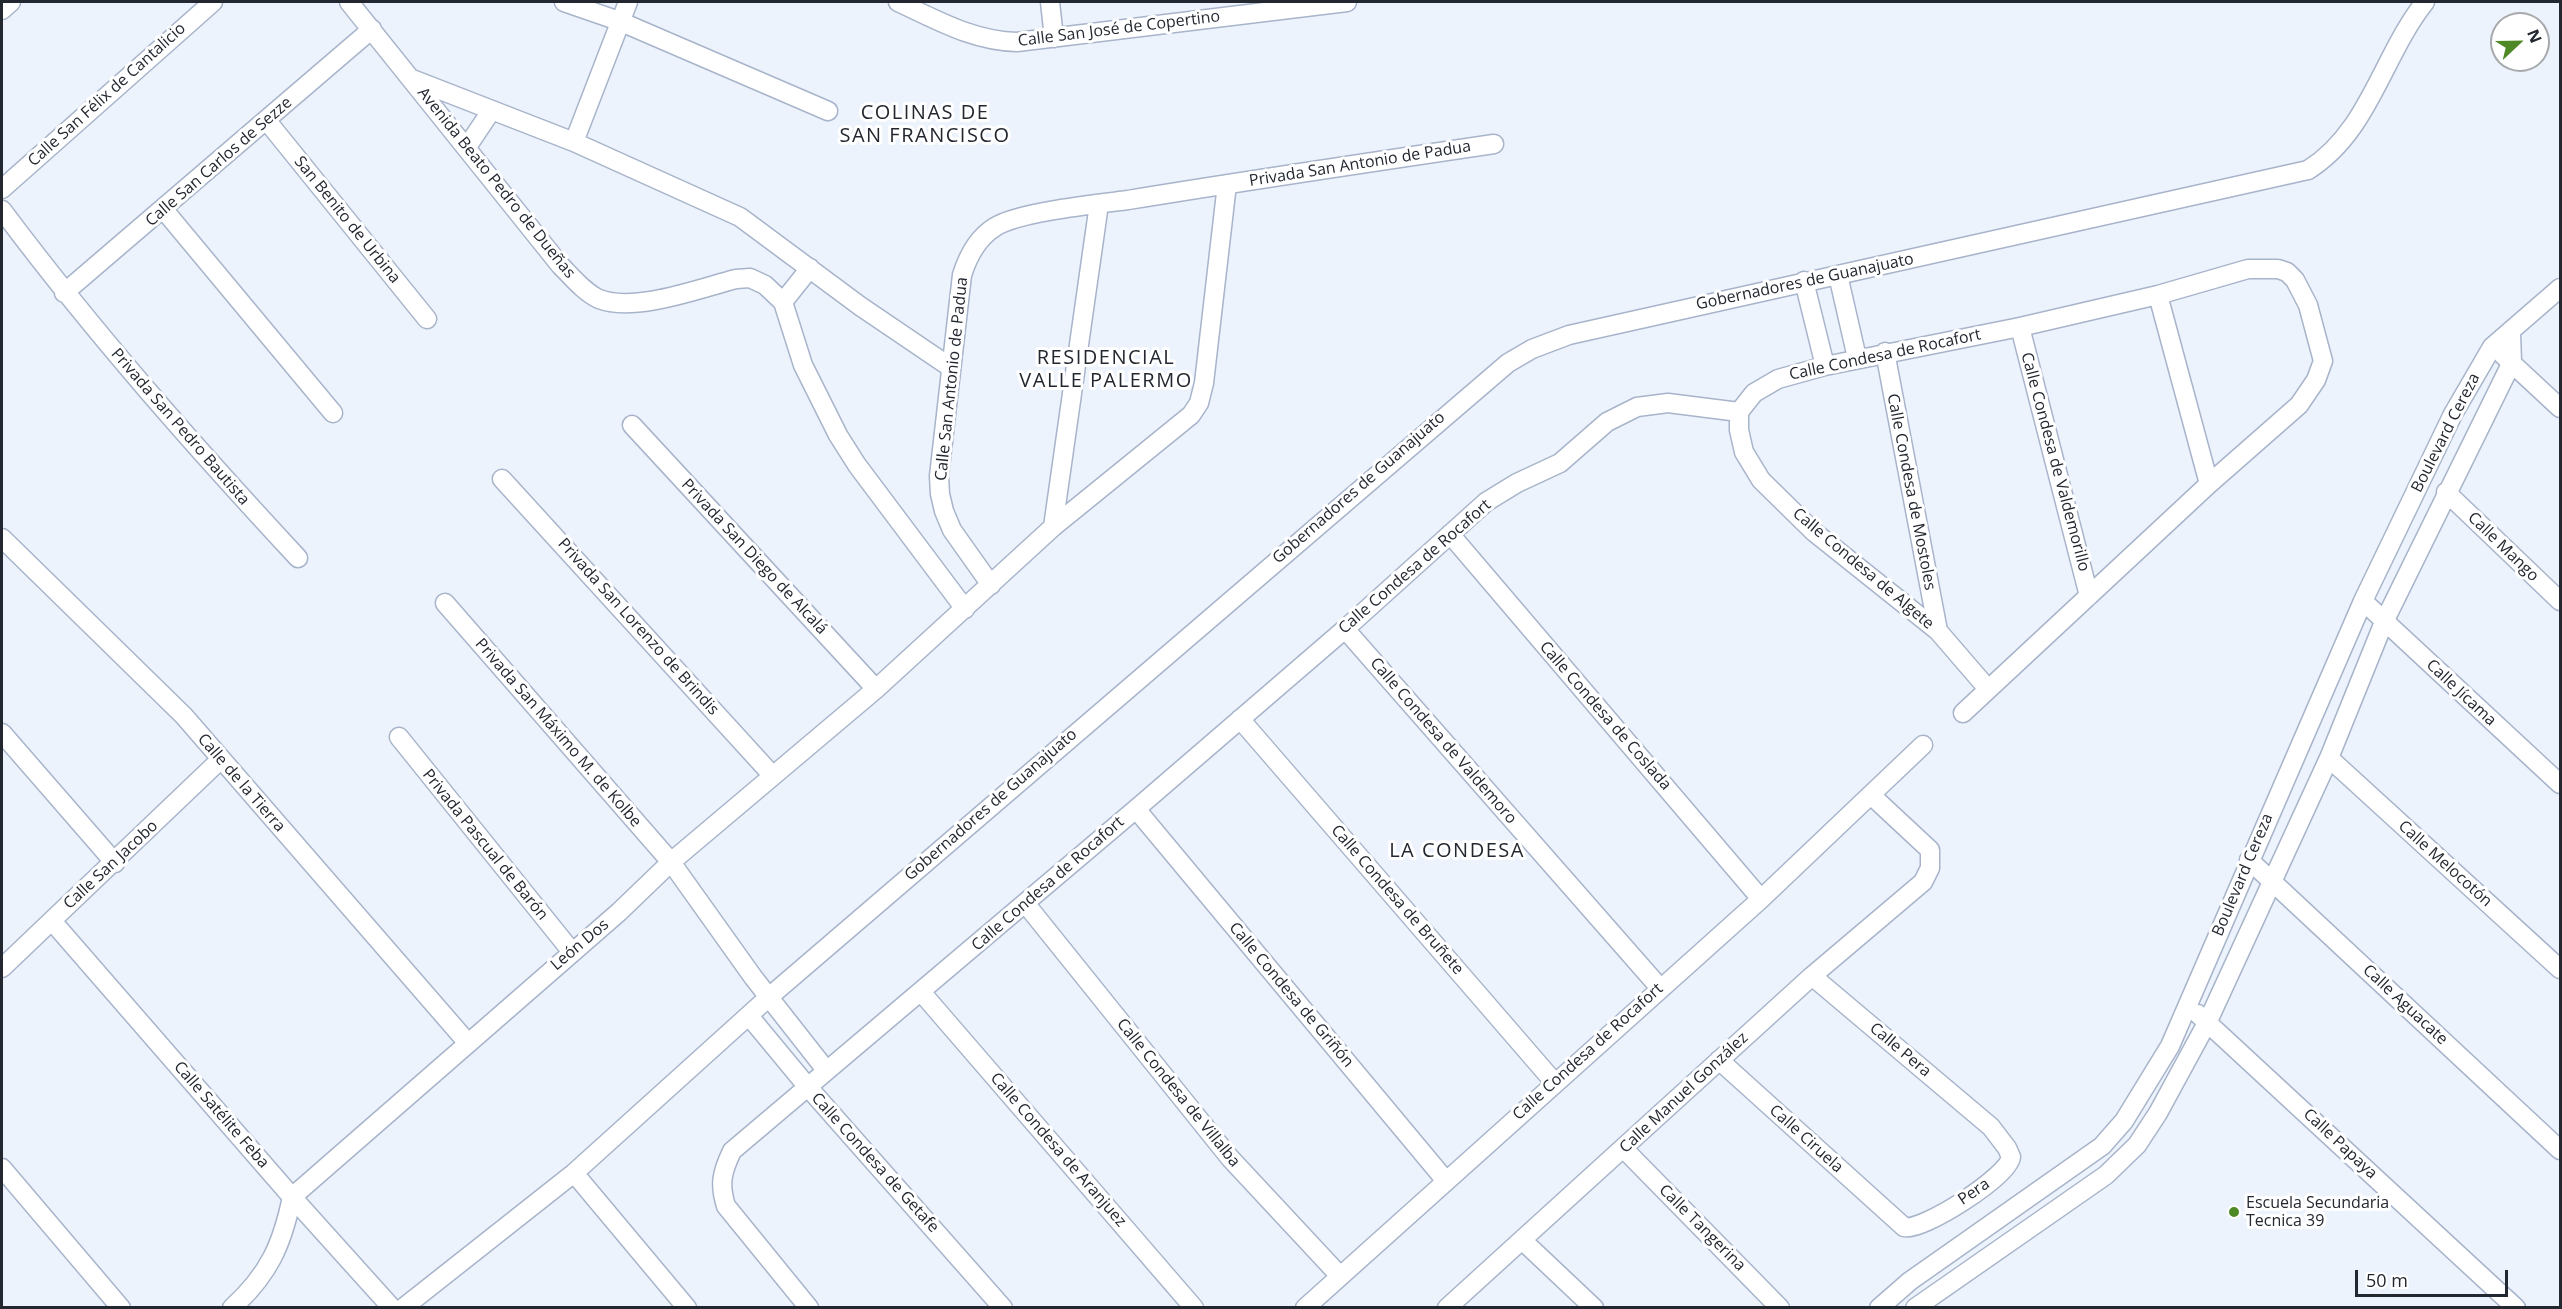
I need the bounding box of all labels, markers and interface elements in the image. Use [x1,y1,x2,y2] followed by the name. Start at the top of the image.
[1017,7,1221,51] street label: Calle San José de Copertino
[2490,12,2550,72] north arrow
[24,19,190,171] street label: Calle San Félix de Cantalicio
[2522,26,2547,46] text: N
[413,84,579,282] street label: Avenida Beato Pedro de Dueñas
[142,93,296,231] street label: Calle San Carlos de Sezze
[839,101,1011,148] district label: COLINAS DE SAN FRANCISCO
[1248,137,1472,191] street label: Privada San Antonio de Padua
[290,153,404,287] street label: San Benito de Urbina
[1694,250,1916,314] street label: Gobernadores de Guanajuato
[932,276,972,482] street label: Calle San Antonio de Padua
[1787,325,1983,385] street label: Calle Condesa de Rocafort
[107,345,253,509] street label: Privada San Pedro Bautista
[1019,346,1193,393] district label: RESIDENCIAL VALLE PALERMO
[2016,350,2094,574] street label: Calle Condesa de Valdemorillo
[2408,370,2484,496] street label: Boulevard Cereza
[1883,392,1939,592] street label: Calle Condesa de Mostoles
[1269,408,1449,568] street label: Gobernadores de Guanajuato
[677,475,831,639] street label: Privada San Diego de Alcalá
[1335,496,1495,638] street label: Calle Condesa de Rocafort
[1788,504,1938,634] street label: Calle Condesa de Algete
[2463,508,2543,586] street label: Calle Mango
[553,535,723,719] street label: Privada San Lorenzo de Brindis
[471,635,645,831] street label: Privada San Máximo M. de Kolbe
[1535,638,1675,794] street label: Calle Condesa de Coslada
[1366,654,1520,828] street label: Calle Condesa de Valdemoro
[2422,656,2500,730] street label: Calle Jícama
[901,725,1081,885] street label: Gobernadores de Guanajuato
[193,730,289,836] street label: Calle de la Tierra
[418,766,552,924] street label: Privada Pascual de Barón
[2209,811,2277,939] street label: Boulevard Cereza
[968,813,1128,955] street label: Calle Condesa de Rocafort
[60,816,162,914] street label: Calle San Jacobo
[2394,817,2496,911] street label: Calle Melocotón
[1327,821,1467,979] street label: Calle Condesa de Bruñete
[1389,839,1525,863] district label: LA CONDESA
[547,915,613,975] street label: León Dos
[1225,919,1357,1071] street label: Calle Condesa de Griñón
[2359,961,2451,1049] street label: Calle Aguacate
[1509,979,1667,1125] street label: Calle Condesa de Rocafort
[1112,1015,1244,1171] street label: Calle Condesa de Villalba
[1865,1019,1935,1081] street label: Calle Pera
[1616,1029,1752,1157] street label: Calle Manuel González
[169,1058,273,1172] street label: Calle Satélite Feba
[986,1069,1130,1231] street label: Calle Condesa de Aranjuez
[807,1089,943,1237] street label: Calle Condesa de Getafe
[1765,1101,1847,1177] street label: Calle Ciruela
[2299,1105,2381,1183] street label: Calle Papaya
[1955,1175,1993,1209] street label: Pera
[1655,1181,1749,1275] street label: Calle Tangerina
[2246,1193,2389,1231] place label: Escuela Secundaria Tecnica 39
[2227,1205,2241,1219] marker: Escuela Secundaria Tecnica 39
[2358,1258,2511,1296] scale bar
[2366,1268,2408,1292] text: 50 m

